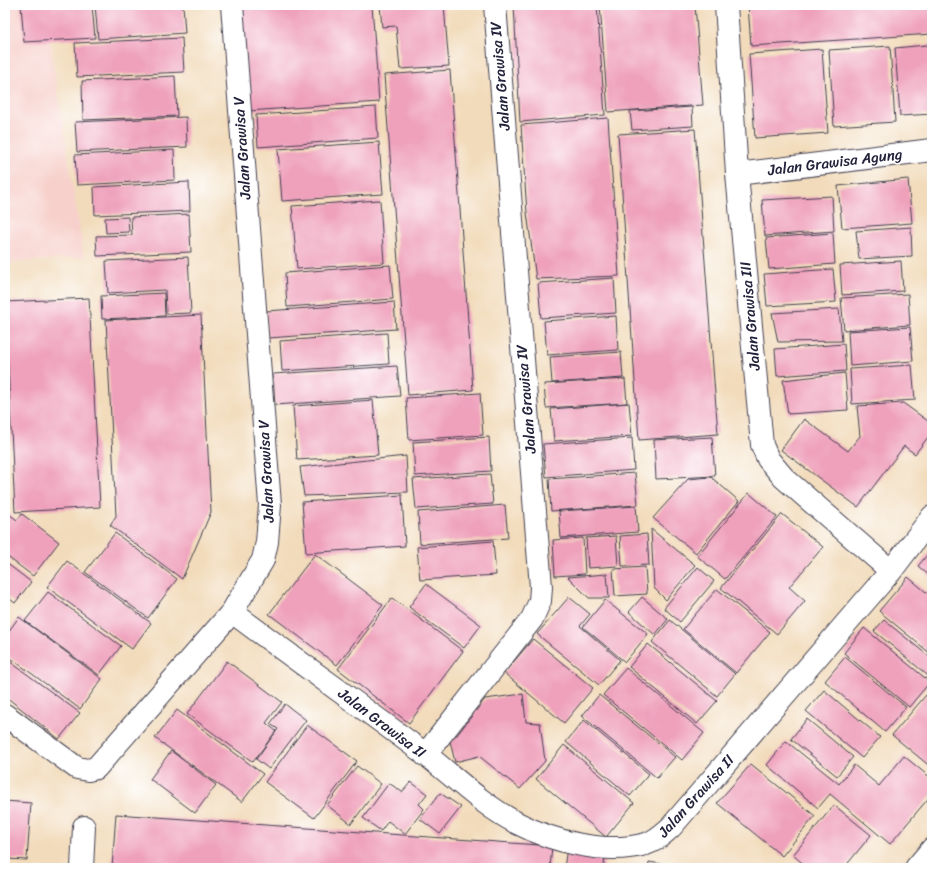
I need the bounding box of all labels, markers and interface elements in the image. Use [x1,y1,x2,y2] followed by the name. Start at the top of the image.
[482,20,518,132] street label: Jalan Grawisa IV
[225,96,259,201] street label: Jalan Grawisa V
[765,141,904,183] street label: Jalan Grawisa Agung
[732,260,768,373] street label: Jalan Grawisa III
[508,343,544,455] street label: Jalan Grawisa IV
[250,419,282,524] street label: Jalan Grawisa V
[332,680,432,765] street label: Jalan Grawisa II
[651,748,741,844] street label: Jalan Grawisa II

